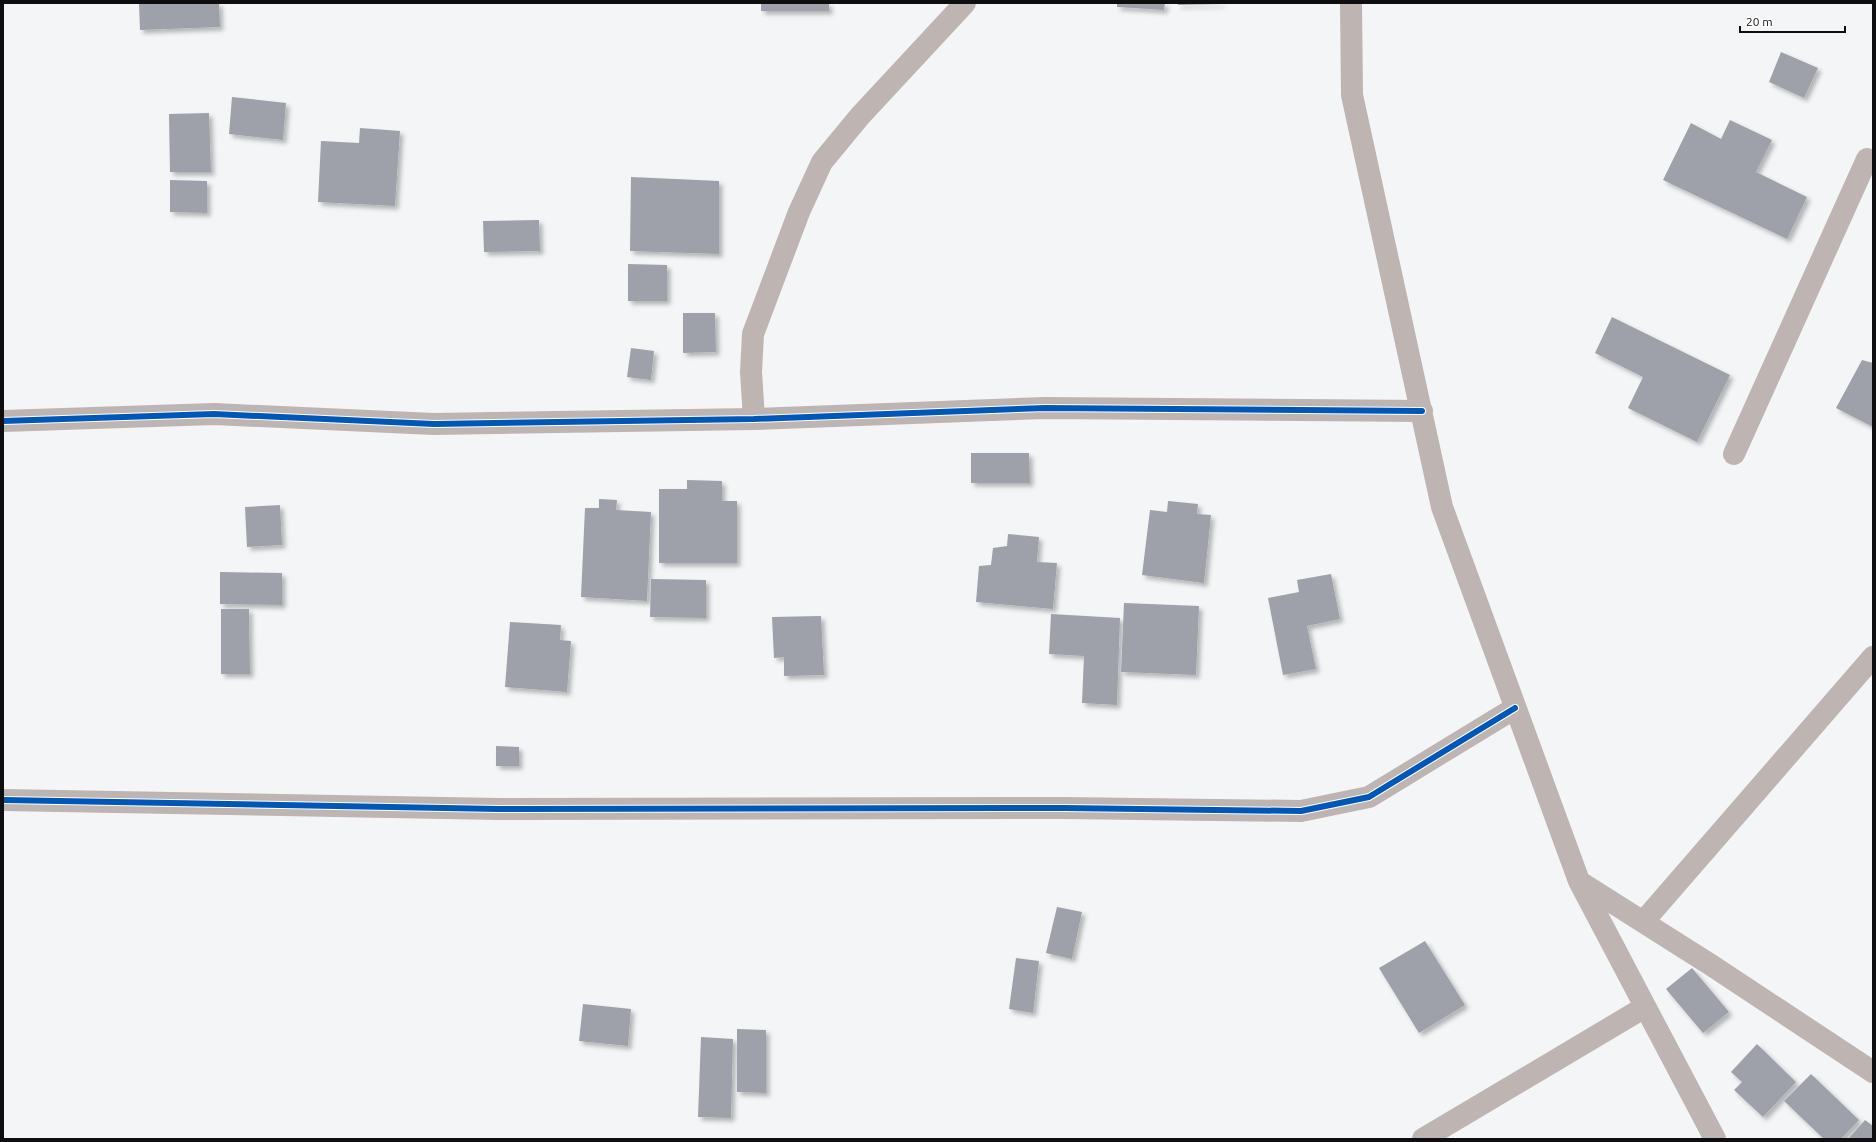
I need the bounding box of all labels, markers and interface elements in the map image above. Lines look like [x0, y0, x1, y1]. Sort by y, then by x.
scale bar [1740, 8, 1845, 34]
text: 20 m [1746, 15, 1773, 28]

